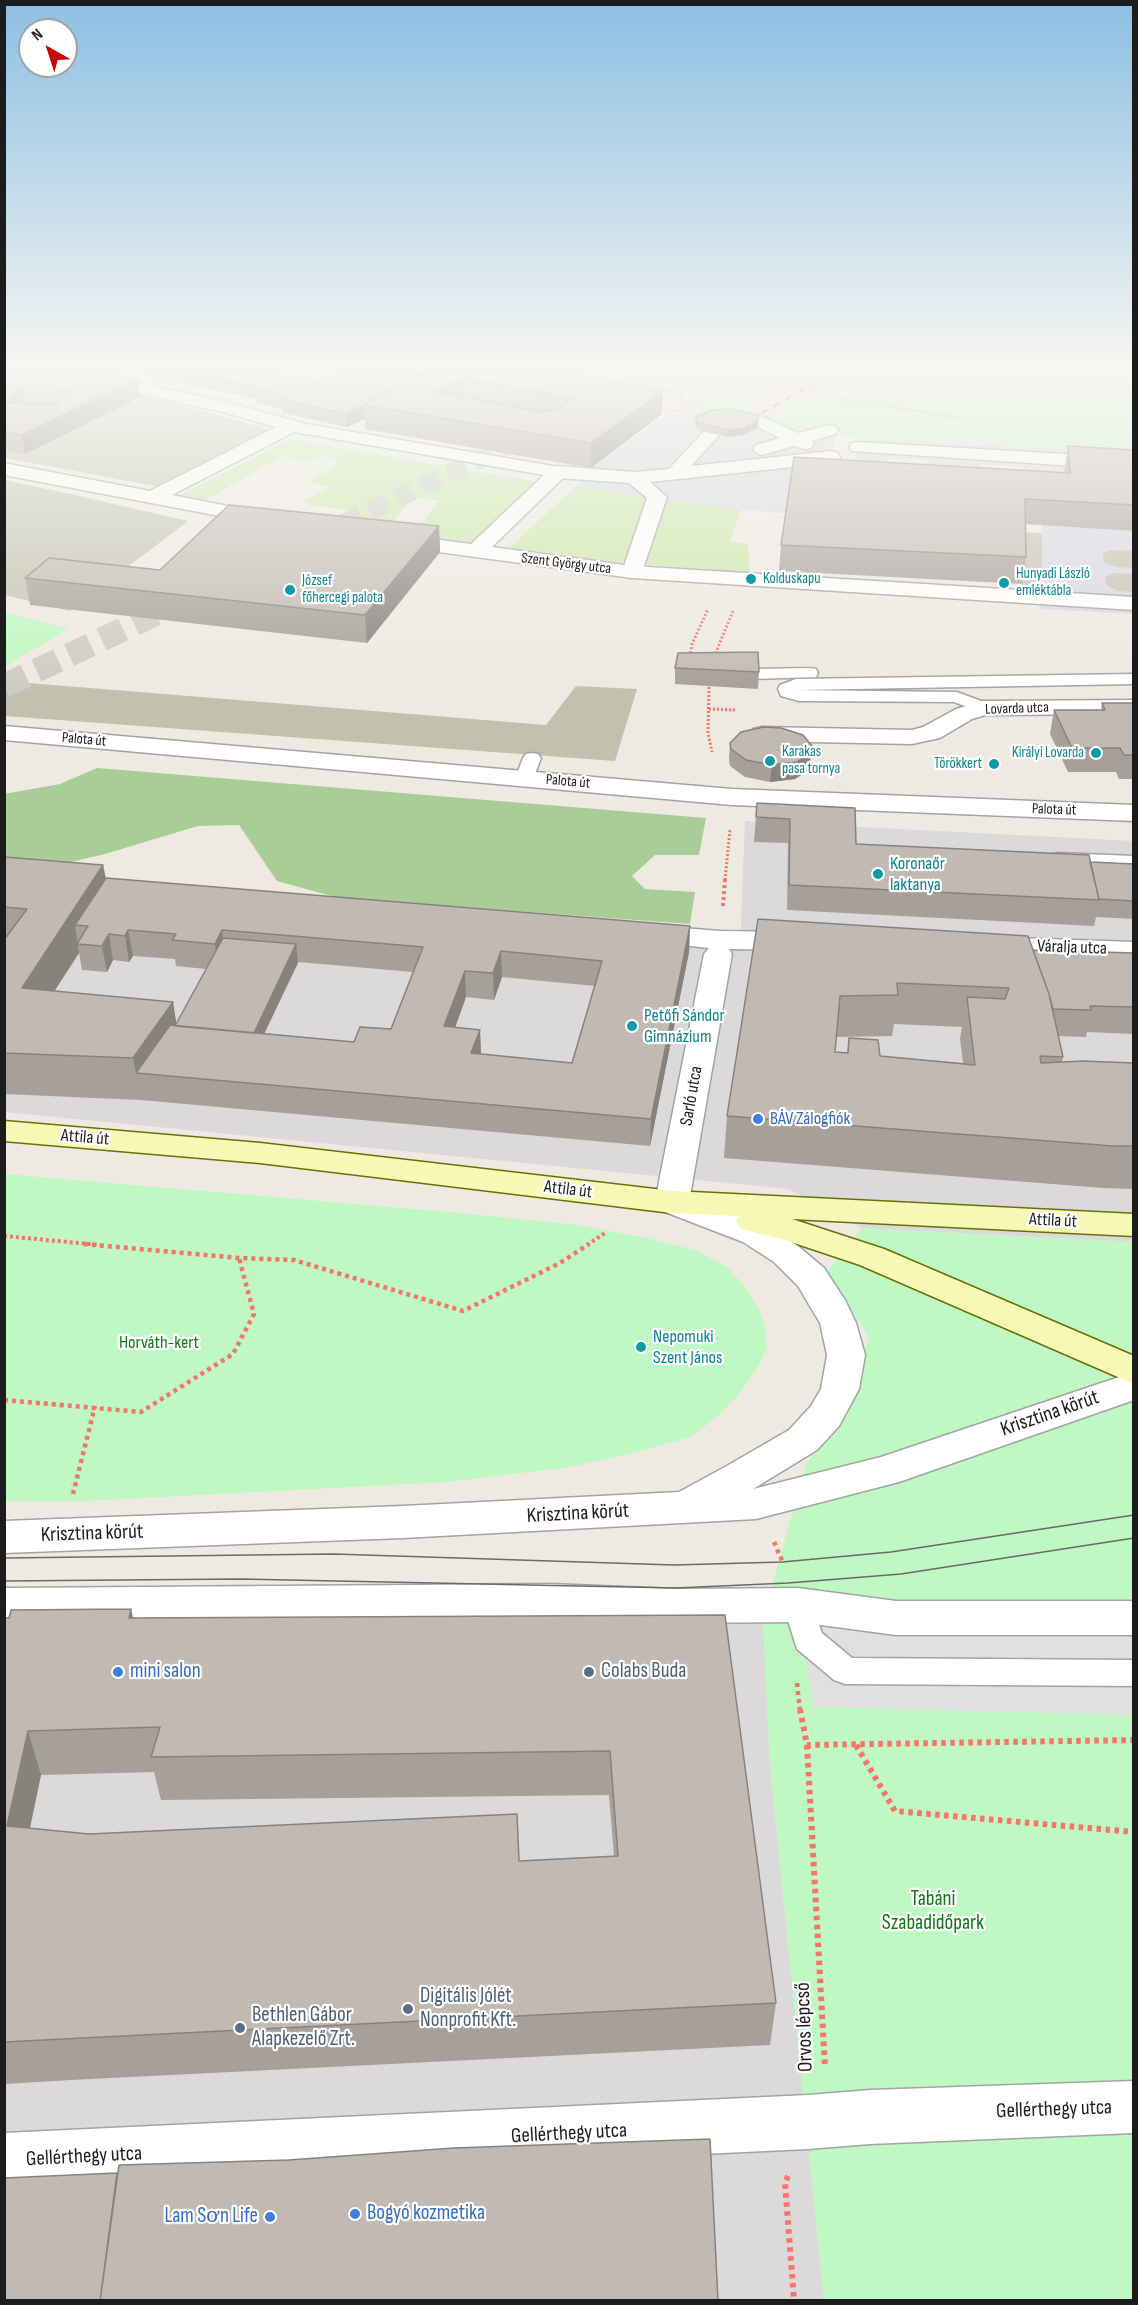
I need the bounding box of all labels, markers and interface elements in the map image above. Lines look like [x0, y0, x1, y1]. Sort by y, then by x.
north arrow [18, 18, 78, 78]
text: N [28, 25, 47, 45]
street label: Szent György utca [520, 550, 612, 578]
place label: Hunyadi László emléktábla [1016, 565, 1090, 600]
place label: Kolduskapu [763, 570, 820, 588]
place label: József főhercegi palota [302, 572, 383, 607]
marker: Kolduskapu [744, 572, 758, 586]
marker: Hunyadi László emléktábla [997, 576, 1011, 590]
marker: József főhercegi palota [283, 583, 297, 597]
street label: Lovarda utca [985, 699, 1049, 719]
street label: Palota út [61, 729, 107, 751]
place label: Karakas pasa tornya [782, 743, 840, 778]
place label: Királyi Lovarda [1012, 744, 1084, 762]
marker: Királyi Lovarda [1089, 746, 1103, 760]
marker: Karakas pasa tornya [763, 754, 777, 768]
place label: Törökkert [934, 755, 982, 773]
marker: Törökkert [987, 757, 1001, 771]
street label: Palota út [545, 771, 591, 793]
street label: Palota út [1031, 800, 1077, 820]
place label: Koronaőr laktanya [890, 853, 945, 896]
marker: Koronaőr laktanya [871, 867, 885, 881]
street label: Váralja utca [1037, 936, 1107, 960]
place label: Petőfi Sándor Gimnázium [644, 1005, 725, 1048]
marker: Petőfi Sándor Gimnázium [625, 1019, 639, 1033]
street label: Sarló utca [676, 1064, 708, 1128]
place label: BÁV Zálogfiók [770, 1108, 850, 1130]
marker: BÁV Zálogfiók [751, 1112, 765, 1126]
street label: Attila út [60, 1125, 110, 1151]
street label: Attila út [543, 1176, 593, 1204]
street label: Attila út [1028, 1209, 1078, 1233]
place label: Nepomuki Szent János [653, 1326, 723, 1368]
park label: Horváth-kert [119, 1332, 199, 1354]
marker: Nepomuki Szent János [634, 1340, 648, 1354]
street label: Krisztina körút [997, 1385, 1103, 1443]
street label: Krisztina körút [526, 1499, 630, 1529]
street label: Krisztina körút [40, 1520, 144, 1548]
place label: mini salon [130, 1659, 201, 1685]
place label: Colabs Buda [601, 1659, 686, 1685]
marker: mini salon [111, 1665, 125, 1679]
marker: Colabs Buda [582, 1665, 596, 1679]
park label: Tabáni Szabadidőpark [882, 1887, 984, 1937]
street label: Orvos lépcső [791, 1982, 819, 2072]
place label: Digitális Jólét Nonprofit Kft. [420, 1984, 516, 2034]
marker: Digitális Jólét Nonprofit Kft. [401, 2002, 415, 2016]
place label: Bethlen Gábor Alapkezelő Zrt. [252, 2003, 355, 2053]
marker: Bethlen Gábor Alapkezelő Zrt. [233, 2021, 247, 2035]
street label: Gellérthegy utca [996, 2095, 1112, 2125]
street label: Gellérthegy utca [510, 2118, 628, 2150]
street label: Gellérthegy utca [25, 2141, 143, 2173]
place label: Bogyó kozmetika [367, 2201, 485, 2227]
place label: Lam Sơn Life [165, 2204, 258, 2230]
marker: Bogyó kozmetika [348, 2207, 362, 2221]
marker: Lam Sơn Life [263, 2210, 277, 2224]

